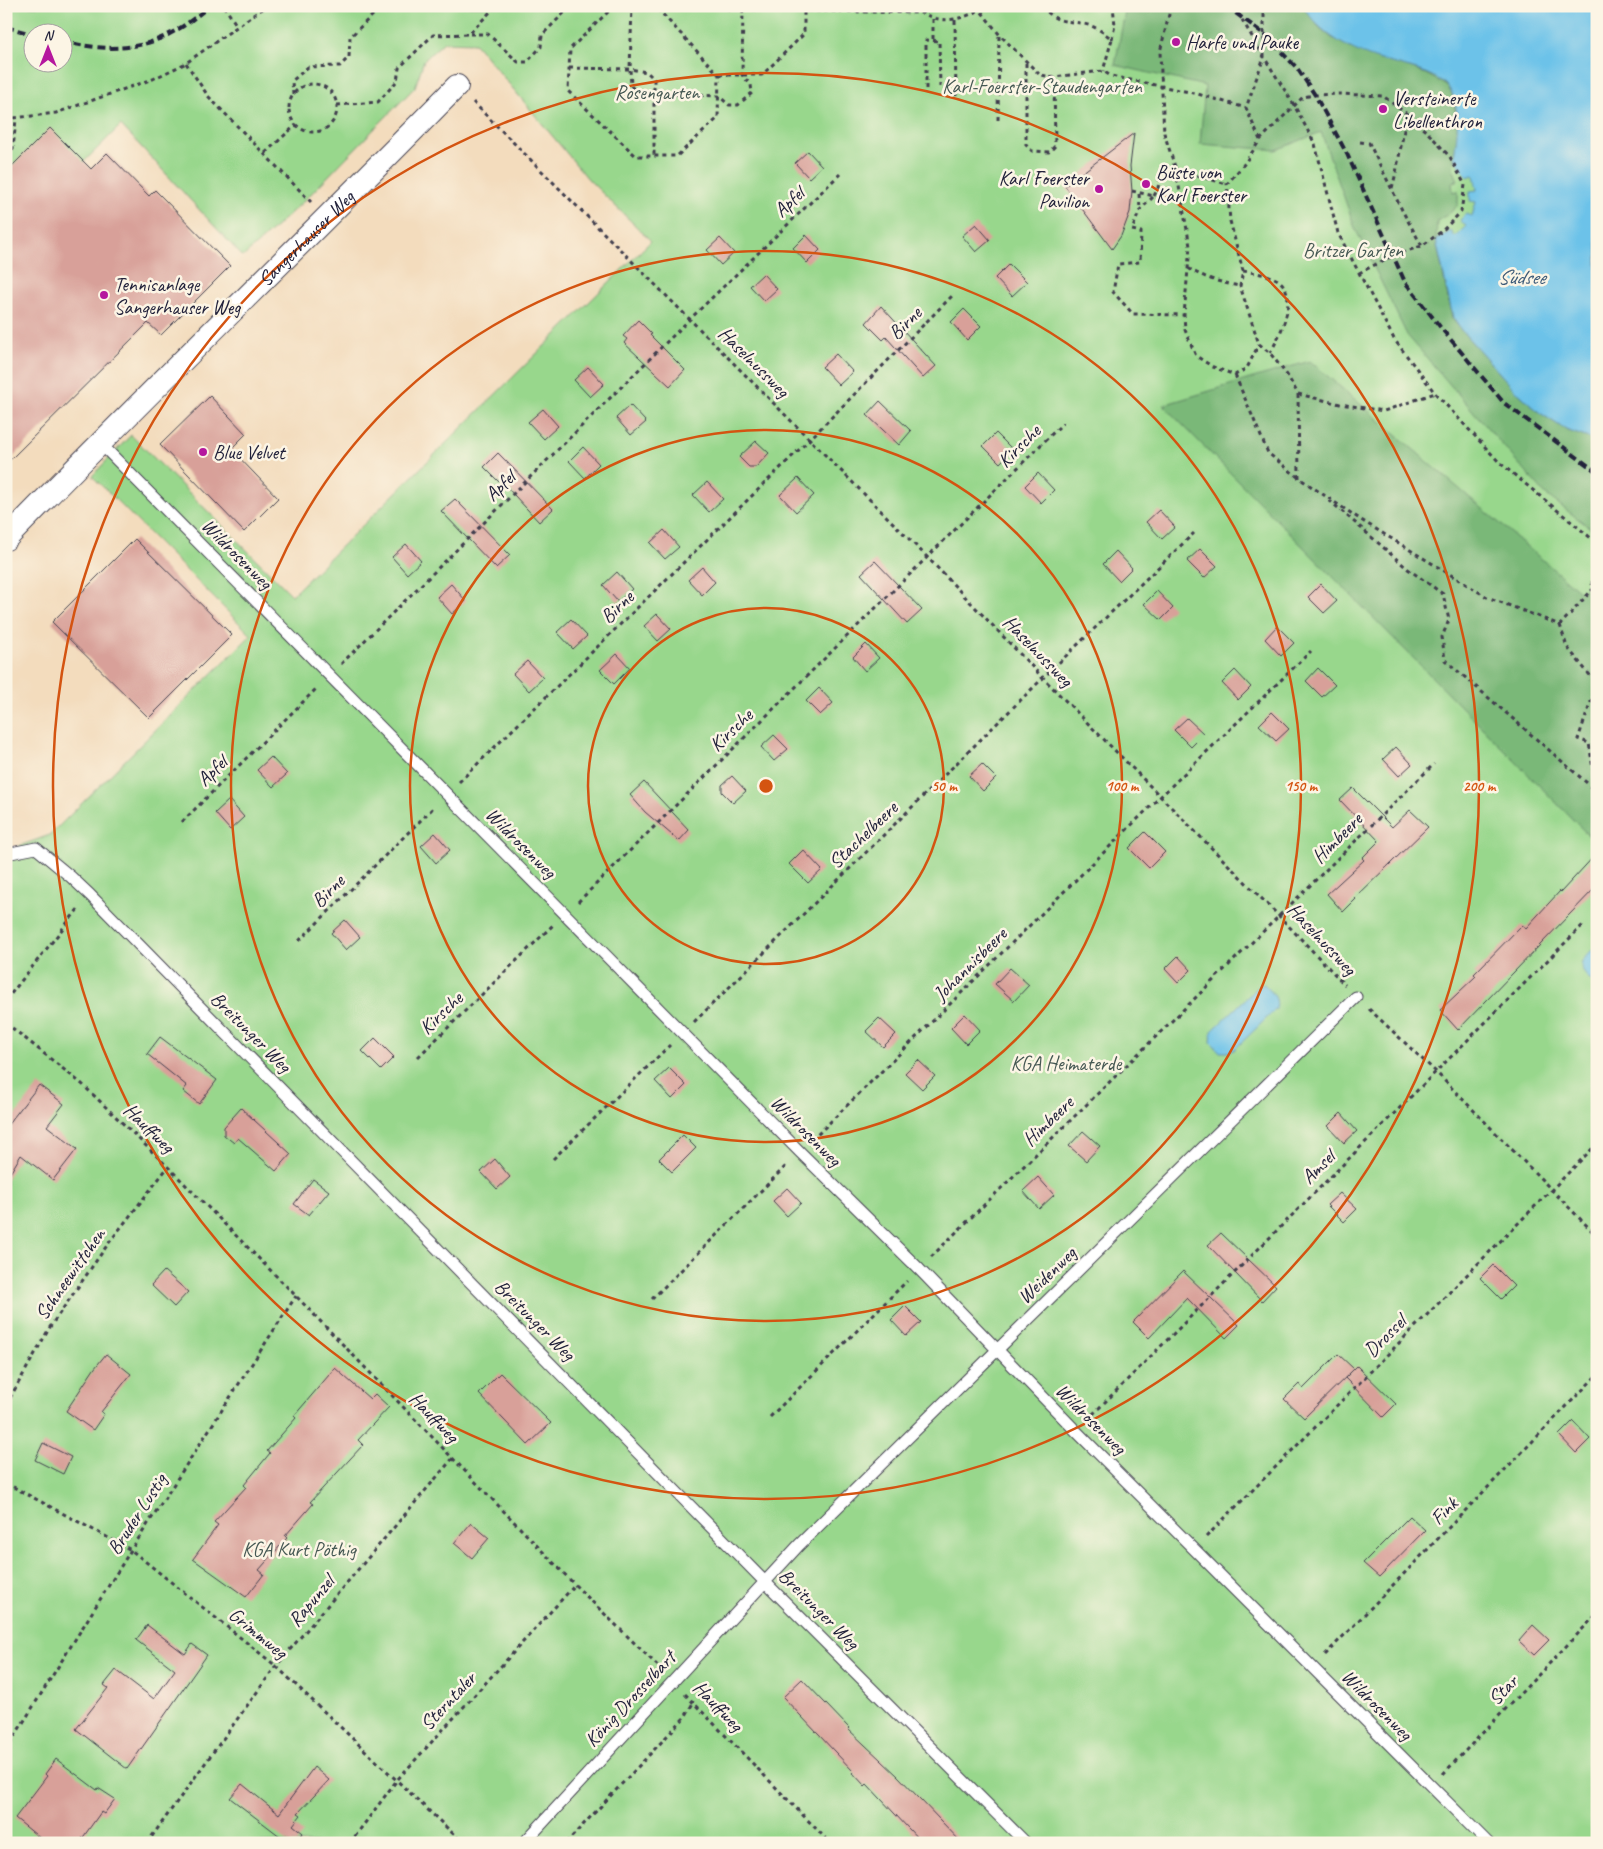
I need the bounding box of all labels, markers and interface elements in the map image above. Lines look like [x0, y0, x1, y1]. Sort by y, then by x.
north arrow [22, 22, 72, 72]
text: N [44, 27, 55, 44]
place label: Harfe und Pauke [1186, 30, 1299, 55]
marker: Harfe und Pauke [1170, 36, 1182, 48]
park label: Karl-Foerster-Staudengarten [942, 74, 1143, 99]
park label: Rosengarten [615, 80, 700, 105]
place label: Versteinerte Libellenthron [1393, 86, 1483, 134]
marker: Versteinerte Libellenthron [1377, 103, 1389, 115]
place label: Büste von Karl Foerster [1156, 160, 1248, 208]
place label: Karl Foerster Pavilion [999, 166, 1091, 214]
marker: Büste von Karl Foerster [1140, 178, 1152, 190]
street label: Apfel [768, 179, 812, 223]
marker: Karl Foerster Pavilion [1093, 183, 1105, 195]
street label: Sangerhauser Weg [252, 184, 360, 291]
park label: Britzer Garten [1303, 238, 1404, 263]
water label: Südsee [1497, 264, 1548, 290]
place label: Tennisanlage Sangerhauser Weg [114, 272, 241, 320]
marker: Tennisanlage Sangerhauser Weg [98, 289, 110, 301]
street label: Birne [883, 300, 928, 345]
street label: Haselnussweg [713, 321, 796, 404]
street label: Kirsche [992, 418, 1047, 473]
place label: Blue Velvet [213, 440, 287, 465]
marker: Blue Velvet [197, 446, 209, 458]
street label: Apfel [479, 463, 523, 507]
street label: Wildrosenweg [196, 513, 278, 595]
street label: Birne [595, 584, 640, 629]
street label: Haselnussweg [998, 610, 1079, 693]
street label: Kirsche [704, 702, 759, 757]
street label: Apfel [191, 748, 235, 792]
centre of rings [757, 777, 775, 795]
text: 50 m [931, 777, 958, 796]
text: 100 m [1106, 777, 1140, 796]
text: 150 m [1285, 777, 1319, 796]
text: 200 m [1463, 777, 1497, 796]
street label: Stachelbeere [823, 795, 904, 874]
street label: Wildrosenweg [480, 802, 562, 884]
street label: Himbeere [1306, 806, 1369, 869]
street label: Birne [306, 868, 351, 913]
street label: Haselnussweg [1282, 897, 1363, 981]
street label: Johannisbeere [927, 921, 1013, 1007]
street label: Kirsche [414, 985, 469, 1040]
street label: Breitunger Weg [205, 986, 298, 1079]
park label: KGA Heimaterde [1011, 1051, 1123, 1076]
street label: Wildrosenweg [765, 1090, 847, 1172]
street label: Himbeere [1017, 1090, 1080, 1151]
street label: Hauffweg [118, 1098, 181, 1160]
street label: Amsel [1296, 1142, 1343, 1189]
street label: Schneewittchen [29, 1222, 111, 1325]
street label: Weidenweg [1012, 1240, 1082, 1309]
street label: Breitunger Weg [489, 1274, 582, 1367]
street label: Drossel [1359, 1307, 1414, 1362]
street label: Wildrosenweg [1050, 1378, 1132, 1460]
street label: Hauffweg [404, 1386, 466, 1449]
street label: Bruder Lustig [102, 1467, 173, 1559]
street label: Fink [1425, 1491, 1464, 1530]
park label: KGA Kurt Pöthig [242, 1537, 358, 1562]
street label: Breitunger Weg [773, 1563, 866, 1656]
street label: Rapunzel [282, 1567, 342, 1632]
street label: Grimmweg [224, 1602, 294, 1665]
street label: König Drosselbart [579, 1643, 683, 1752]
street label: Wildrosenweg [1336, 1664, 1418, 1746]
street label: Sterntaler [415, 1665, 483, 1736]
street label: Star [1483, 1668, 1525, 1710]
street label: Hauffweg [688, 1675, 750, 1738]

